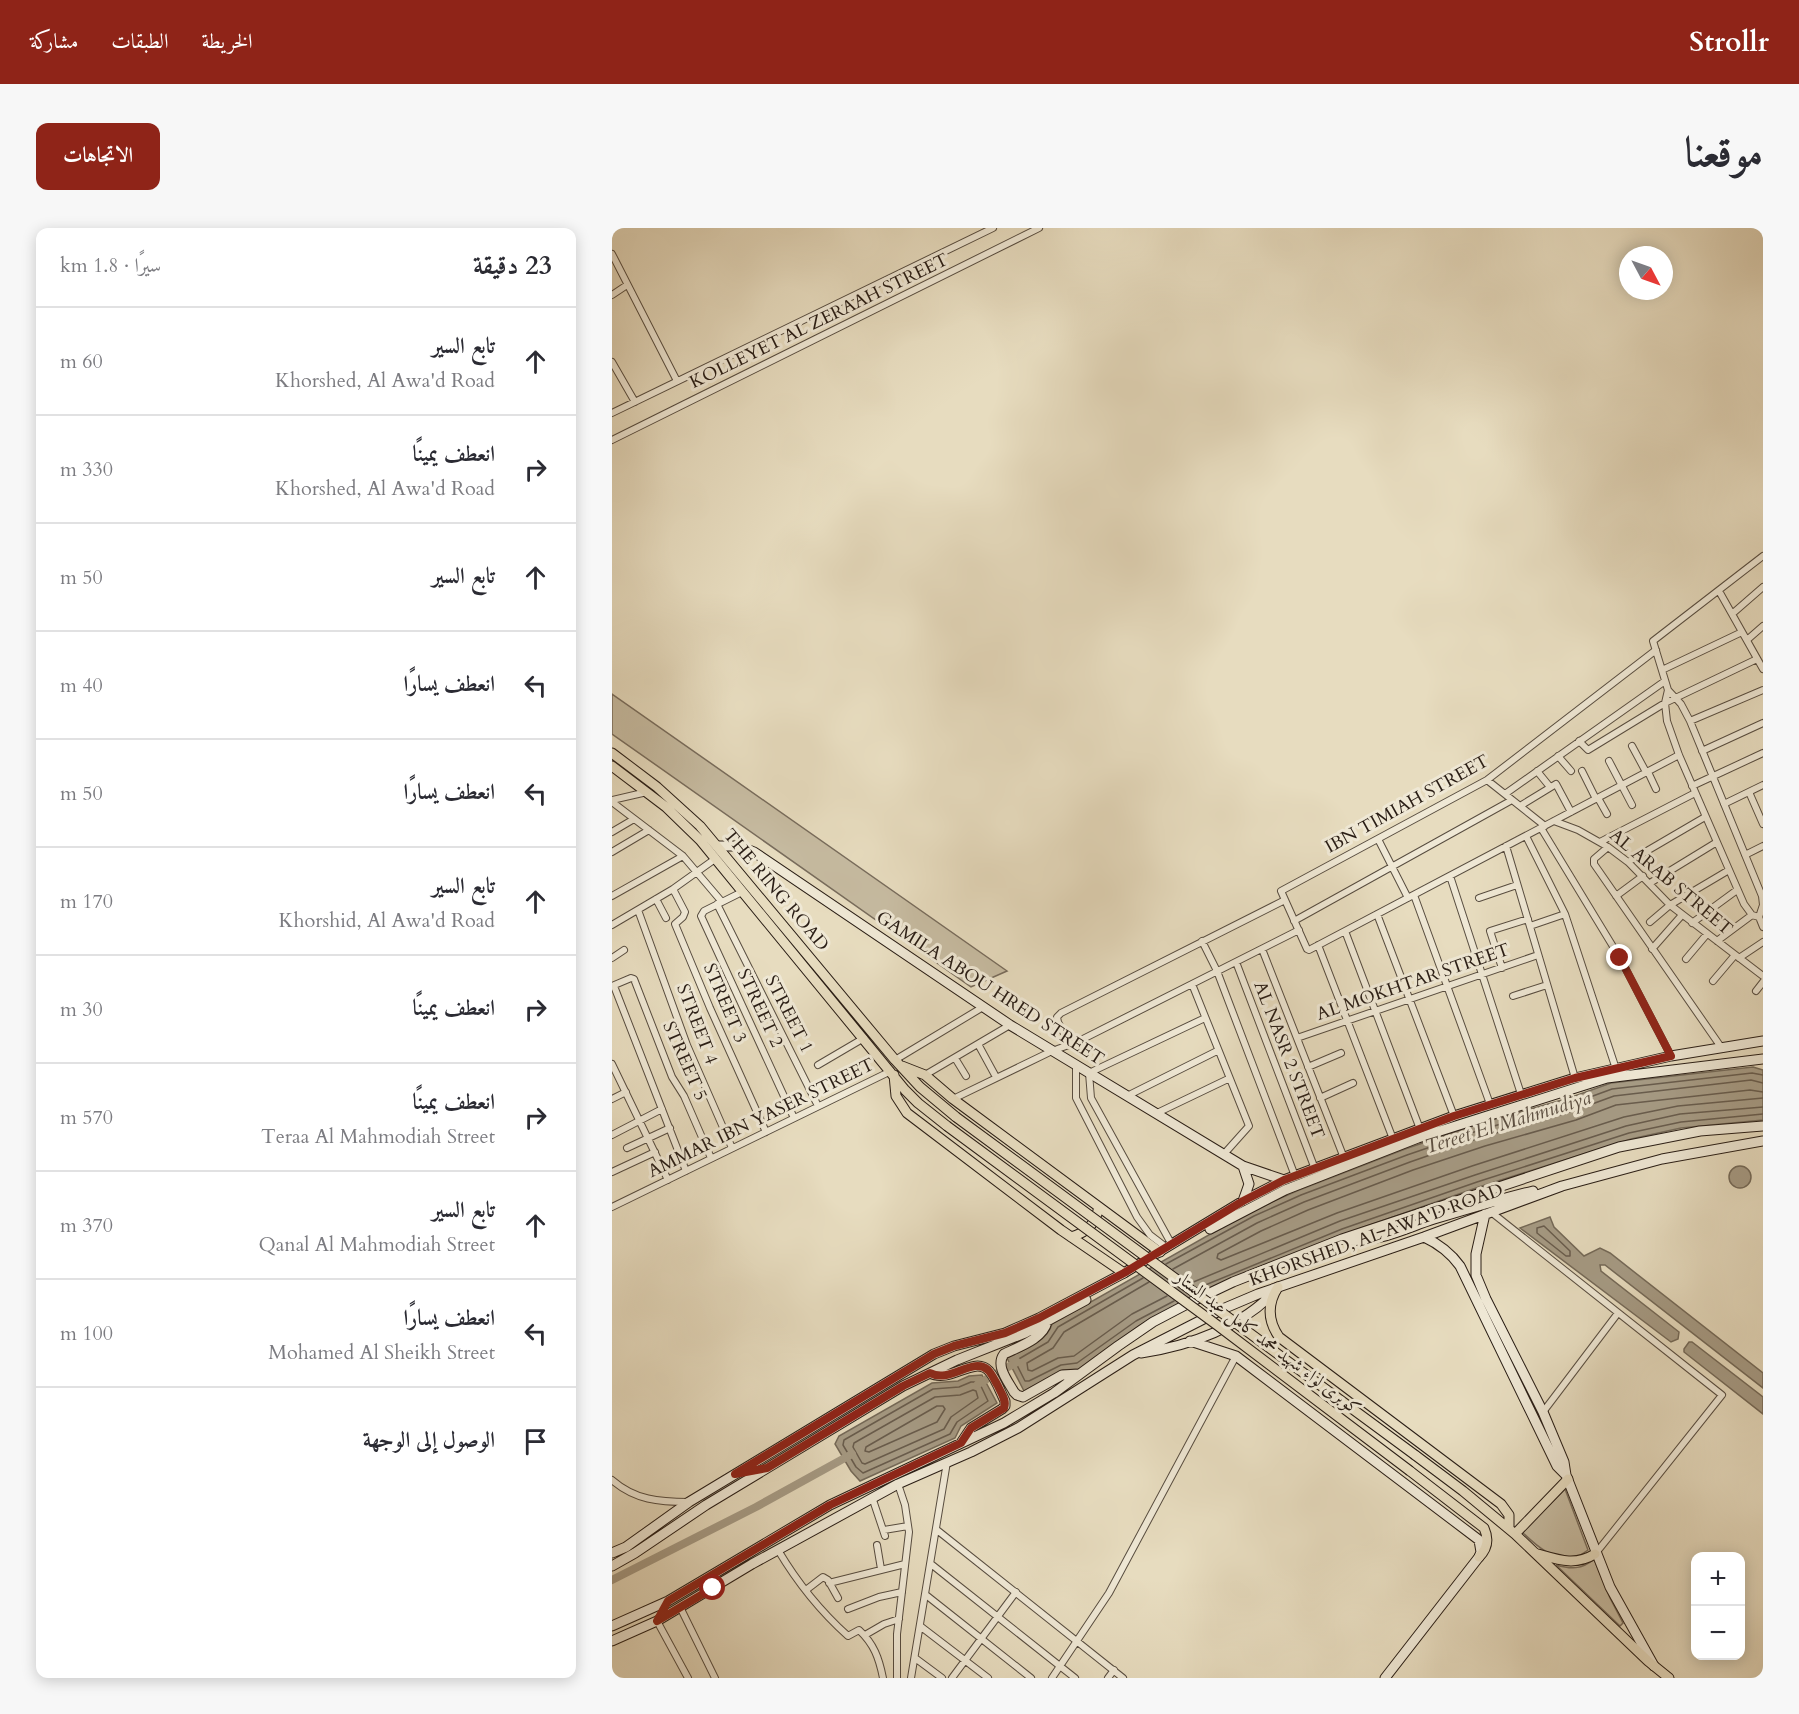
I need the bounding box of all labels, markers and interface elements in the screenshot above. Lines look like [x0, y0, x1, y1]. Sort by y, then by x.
text: Strollr [1689, 23, 1769, 61]
text: مشاركة [30, 27, 78, 56]
text: الطبقات [111, 27, 168, 56]
text: الخريطة [201, 27, 253, 56]
button: الاتجاهات [36, 123, 160, 190]
text: موقعنا [1685, 124, 1763, 181]
north arrow [1619, 246, 1673, 300]
street label: KOLLEYET AL ZERAAH STREET [685, 247, 953, 395]
text: 23 دقيقة [473, 248, 552, 283]
text: سيرًا · 1.8 km [60, 252, 161, 279]
text: تابع السير [432, 331, 495, 361]
icon: ahead [519, 345, 552, 378]
text: 60 m [60, 348, 103, 375]
text: Khorshed, Al Awa'd Road [275, 367, 495, 394]
text: انعطف يمينًا [412, 439, 495, 469]
icon: right [519, 453, 552, 486]
text: 330 m [60, 456, 113, 483]
text: Khorshed, Al Awa'd Road [275, 475, 495, 502]
text: تابع السير [432, 561, 495, 591]
icon: ahead [519, 561, 552, 594]
text: 50 m [60, 564, 103, 591]
text: انعطف يسارًا [404, 669, 495, 699]
icon: left [519, 669, 552, 702]
text: 40 m [60, 672, 103, 699]
street label: IBN TIMIAH STREET [1321, 749, 1493, 859]
text: انعطف يسارًا [404, 777, 495, 807]
icon: left [519, 777, 552, 810]
text: 50 m [60, 780, 103, 807]
street label: THE RING ROAD [717, 823, 835, 957]
street label: AL ARAB STREET [1604, 823, 1738, 941]
text: تابع السير [432, 871, 495, 901]
icon: ahead [519, 885, 552, 918]
text: 170 m [60, 888, 113, 915]
street label: GAMILA ABOU HRED STREET [871, 905, 1109, 1071]
text: Khorshid, Al Awa'd Road [279, 907, 495, 934]
street label: AL MOKHTAR STREET [1313, 937, 1513, 1027]
route end [1606, 944, 1632, 970]
street label: STREET 3 [697, 959, 753, 1047]
street label: STREET 2 [731, 965, 789, 1051]
street label: STREET 1 [759, 971, 819, 1057]
street label: AL NASR 2 STREET [1247, 977, 1331, 1143]
street label: STREET 4 [670, 980, 724, 1068]
text: انعطف يمينًا [412, 993, 495, 1023]
icon: right [519, 993, 552, 1026]
text: 30 m [60, 996, 103, 1023]
street label: STREET 5 [656, 1017, 714, 1105]
street label: AMMAR IBN YASER STREET [644, 1052, 878, 1184]
water label: Tereet El Mahmudiya [1422, 1084, 1595, 1160]
text: انعطف يمينًا [412, 1087, 495, 1117]
icon: right [519, 1101, 552, 1134]
text: 570 m [60, 1104, 113, 1131]
text: Teraa Al Mahmodiah Street [261, 1123, 495, 1150]
street label: KHORSHED, AL AWA'D ROAD [1245, 1177, 1507, 1293]
text: تابع السير [432, 1195, 495, 1225]
icon: ahead [519, 1209, 552, 1242]
text: 370 m [60, 1212, 113, 1239]
text: Qanal Al Mahmodiah Street [258, 1231, 495, 1258]
street label: كوبرى لواء شهيد محمد كامل عبد الستار [1168, 1264, 1366, 1421]
text: انعطف يسارًا [404, 1303, 495, 1333]
icon: left [519, 1317, 552, 1350]
text: 100 m [60, 1320, 113, 1347]
text: Mohamed Al Sheikh Street [268, 1339, 495, 1366]
text: الوصول إلى الوجهة [363, 1425, 495, 1455]
icon: arrive [519, 1425, 552, 1458]
map controls [1691, 1552, 1745, 1660]
button: + [1691, 1552, 1745, 1606]
route start [699, 1574, 725, 1600]
button: − [1691, 1606, 1745, 1660]

